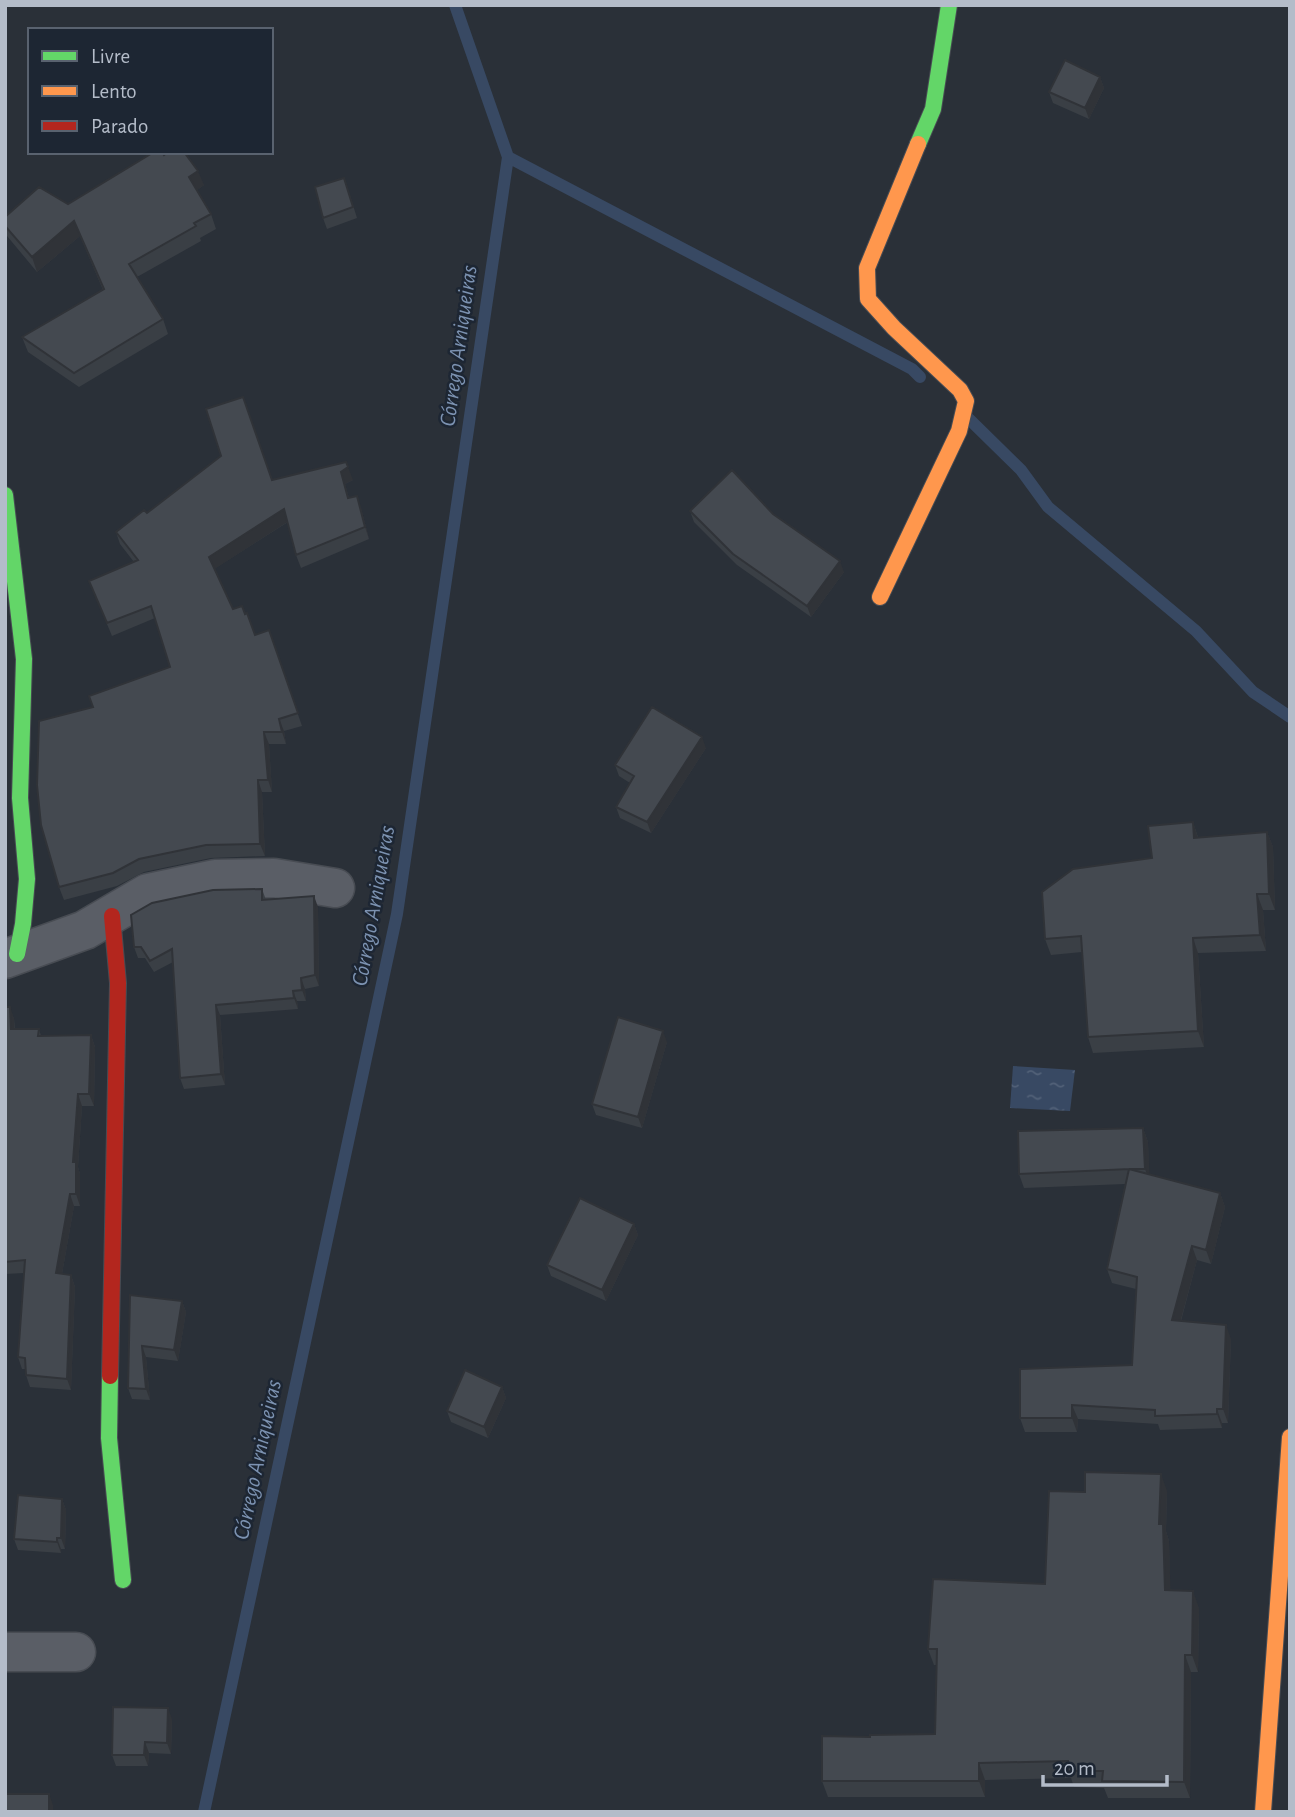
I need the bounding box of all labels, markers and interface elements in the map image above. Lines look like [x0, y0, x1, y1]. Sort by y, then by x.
legend [28, 28, 273, 154]
text: Livre [91, 46, 130, 67]
text: Lento [91, 81, 137, 102]
text: Parado [91, 116, 148, 137]
water label: Córrego Arniqueiras [436, 264, 482, 428]
water label: Córrego Arniqueiras [349, 824, 399, 988]
water label: Córrego Arniqueiras [230, 1378, 286, 1542]
scale bar [1043, 1744, 1167, 1788]
text: 20 m [1054, 1758, 1095, 1779]

